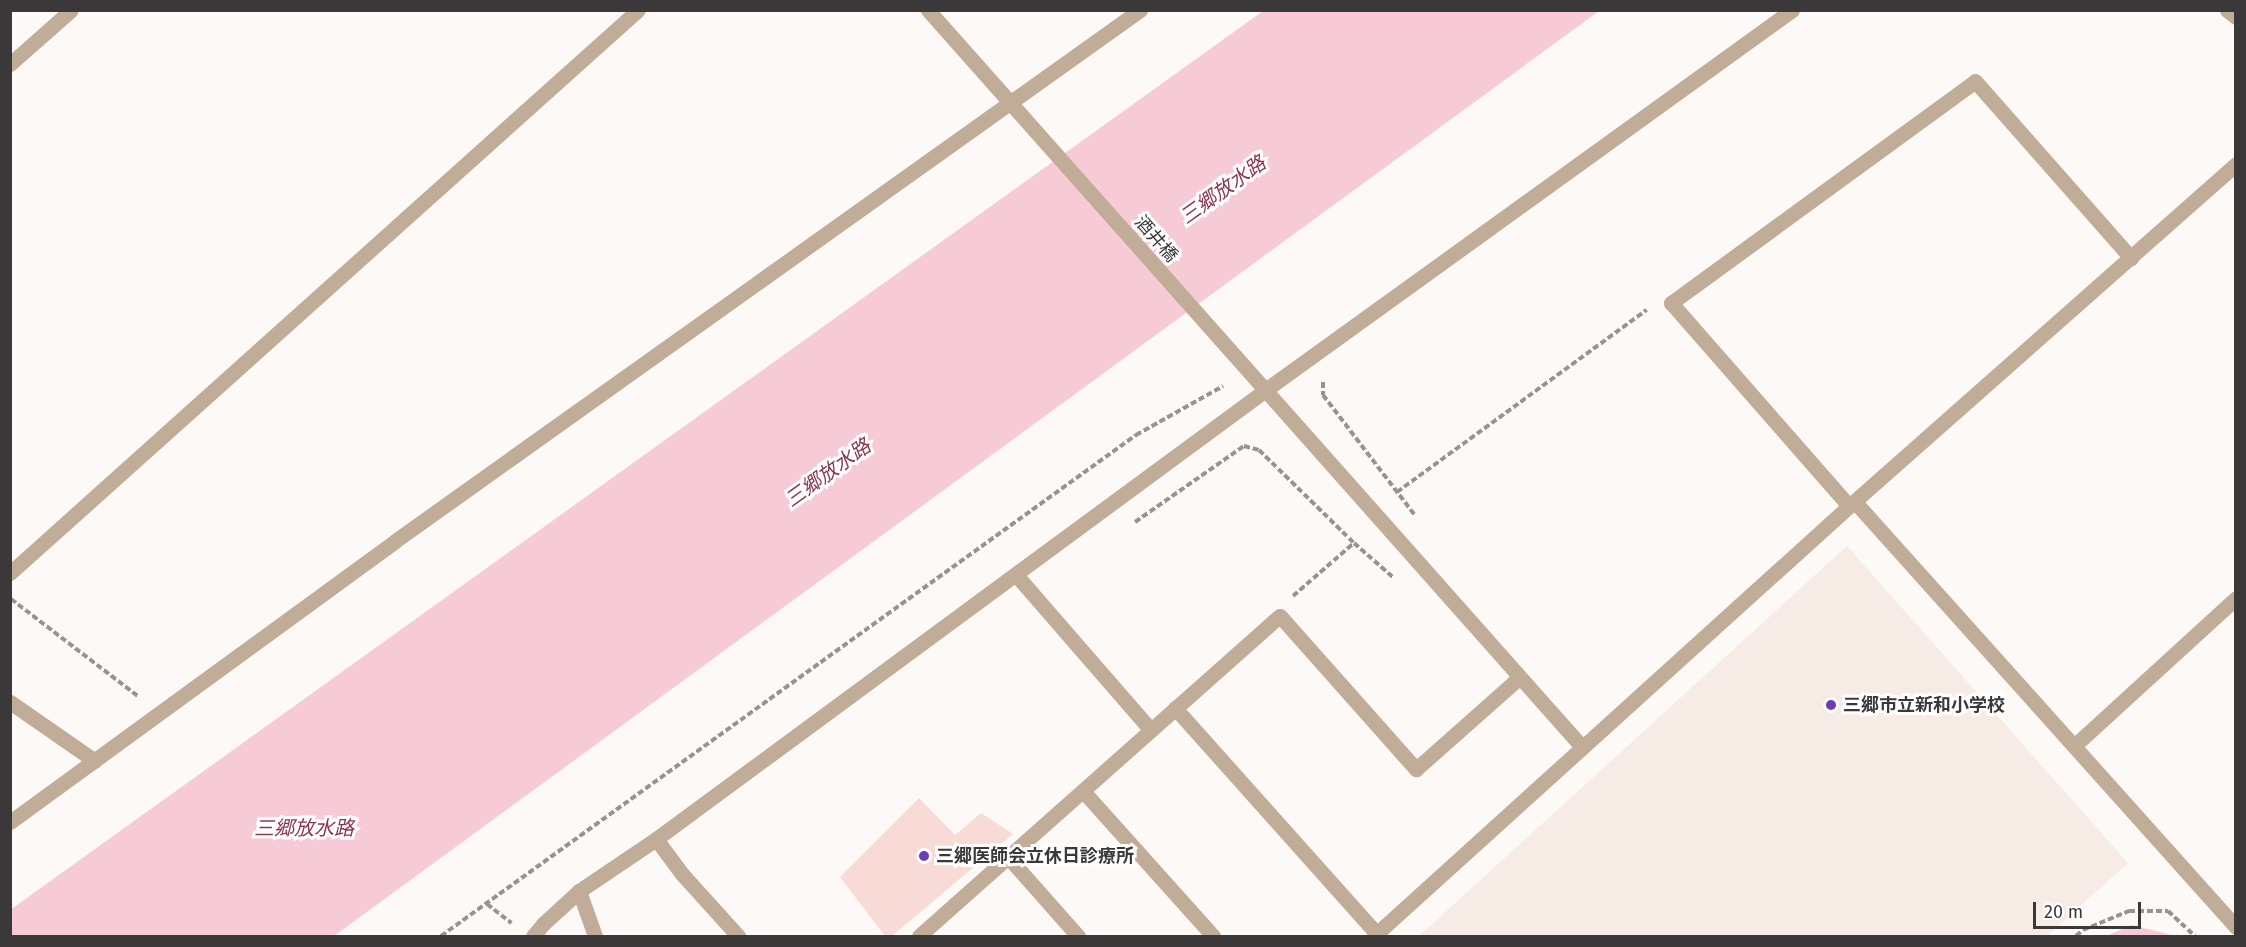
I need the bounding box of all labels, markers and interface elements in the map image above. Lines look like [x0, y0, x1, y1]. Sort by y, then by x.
water label: 三郷放水路 [1175, 151, 1271, 229]
street label: 酒井橋 [1130, 212, 1182, 266]
water label: 三郷放水路 [780, 434, 876, 512]
place label: 三郷市立新和小学校 [1843, 694, 2005, 716]
marker: 三郷市立新和小学校 [1824, 698, 1838, 712]
water label: 三郷放水路 [254, 816, 354, 840]
place label: 三郷医師会立休日診療所 [936, 845, 1134, 867]
marker: 三郷医師会立休日診療所 [917, 849, 931, 863]
scale bar [2036, 890, 2144, 928]
text: 20 m [2044, 901, 2083, 923]

